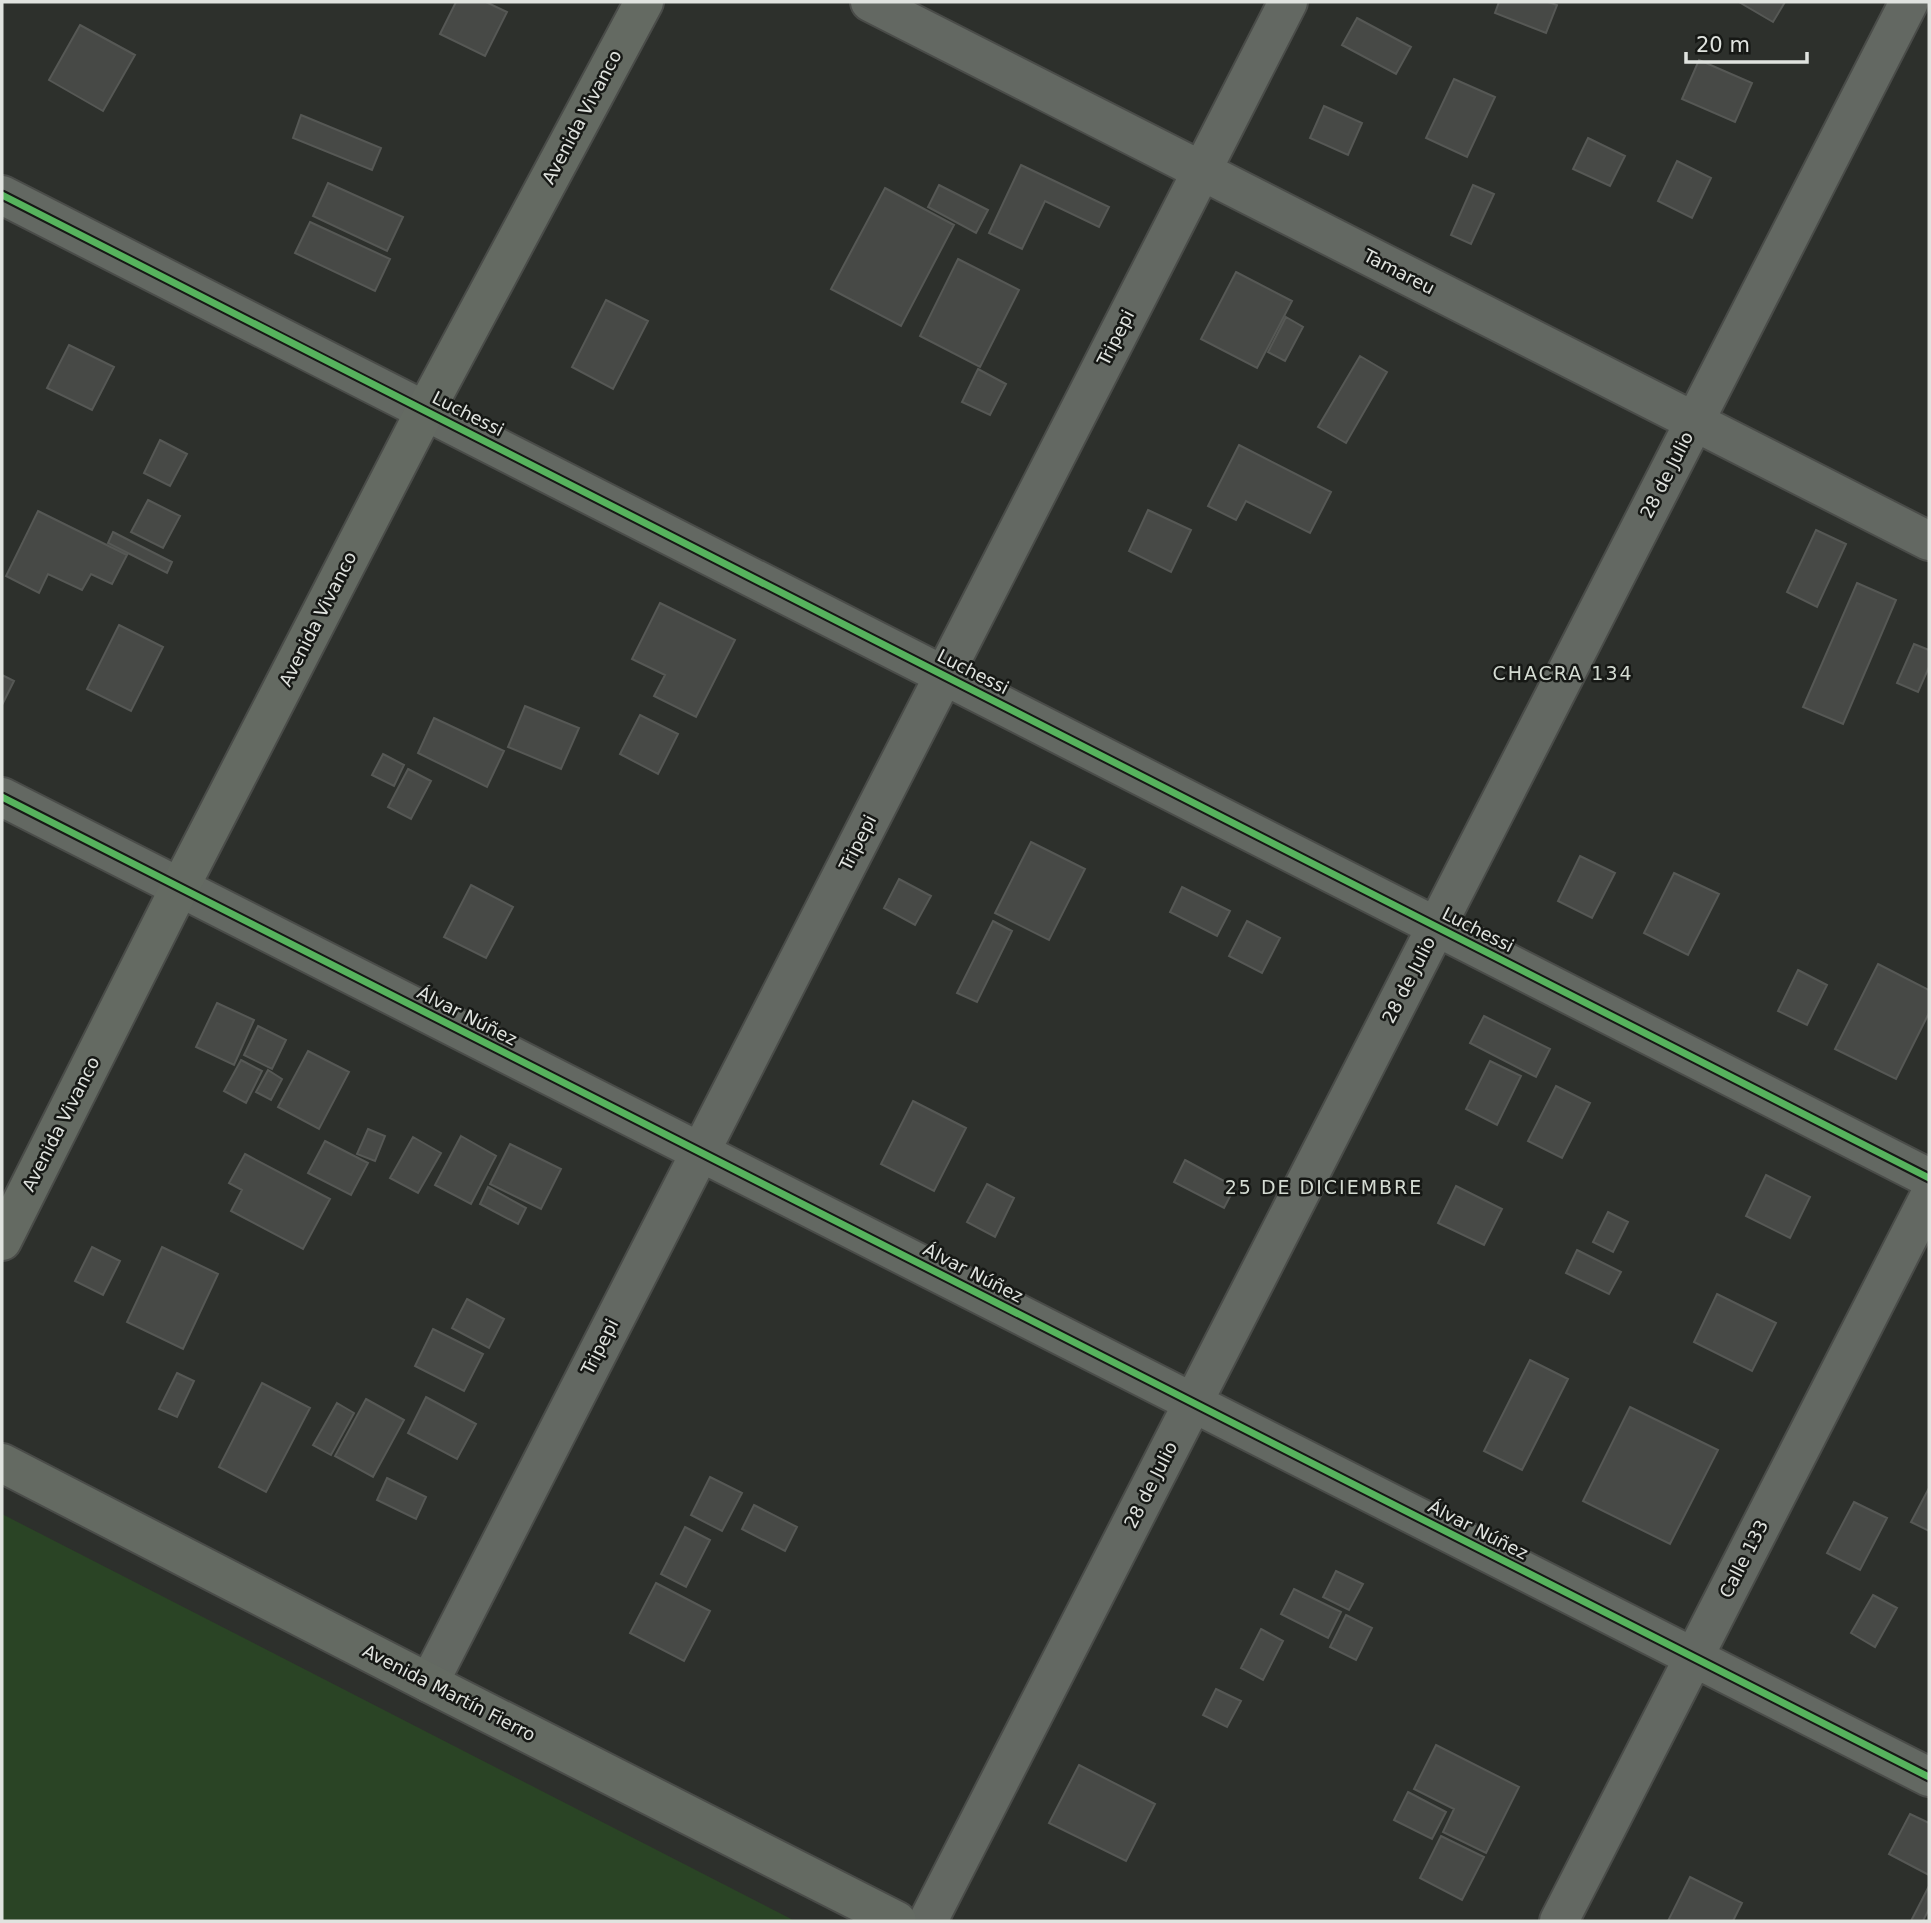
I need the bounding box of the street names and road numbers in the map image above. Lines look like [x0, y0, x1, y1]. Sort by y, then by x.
street label: Avenida Vivanco [537, 46, 626, 187]
street label: Tamareu [1359, 244, 1438, 298]
street label: Tripepi [1092, 306, 1138, 370]
street label: Luchessi [429, 387, 507, 440]
street label: 28 de Julio [1636, 428, 1697, 522]
street label: Avenida Vivanco [274, 548, 361, 690]
street label: Luchessi [934, 645, 1012, 698]
street label: Tripepi [834, 811, 880, 875]
street label: Luchessi [1439, 903, 1517, 956]
street label: 28 de Julio [1378, 933, 1439, 1027]
street label: Álvar Núñez [414, 981, 521, 1050]
street label: Avenida Vivanco [17, 1053, 104, 1195]
street label: Álvar Núñez [920, 1238, 1027, 1307]
street label: Tripepi [576, 1315, 622, 1379]
street label: 28 de Julio [1120, 1438, 1181, 1532]
street label: Álvar Núñez [1425, 1495, 1532, 1564]
street label: Calle 133 [1715, 1516, 1772, 1601]
street label: Avenida Martín Fierro [359, 1640, 539, 1745]

